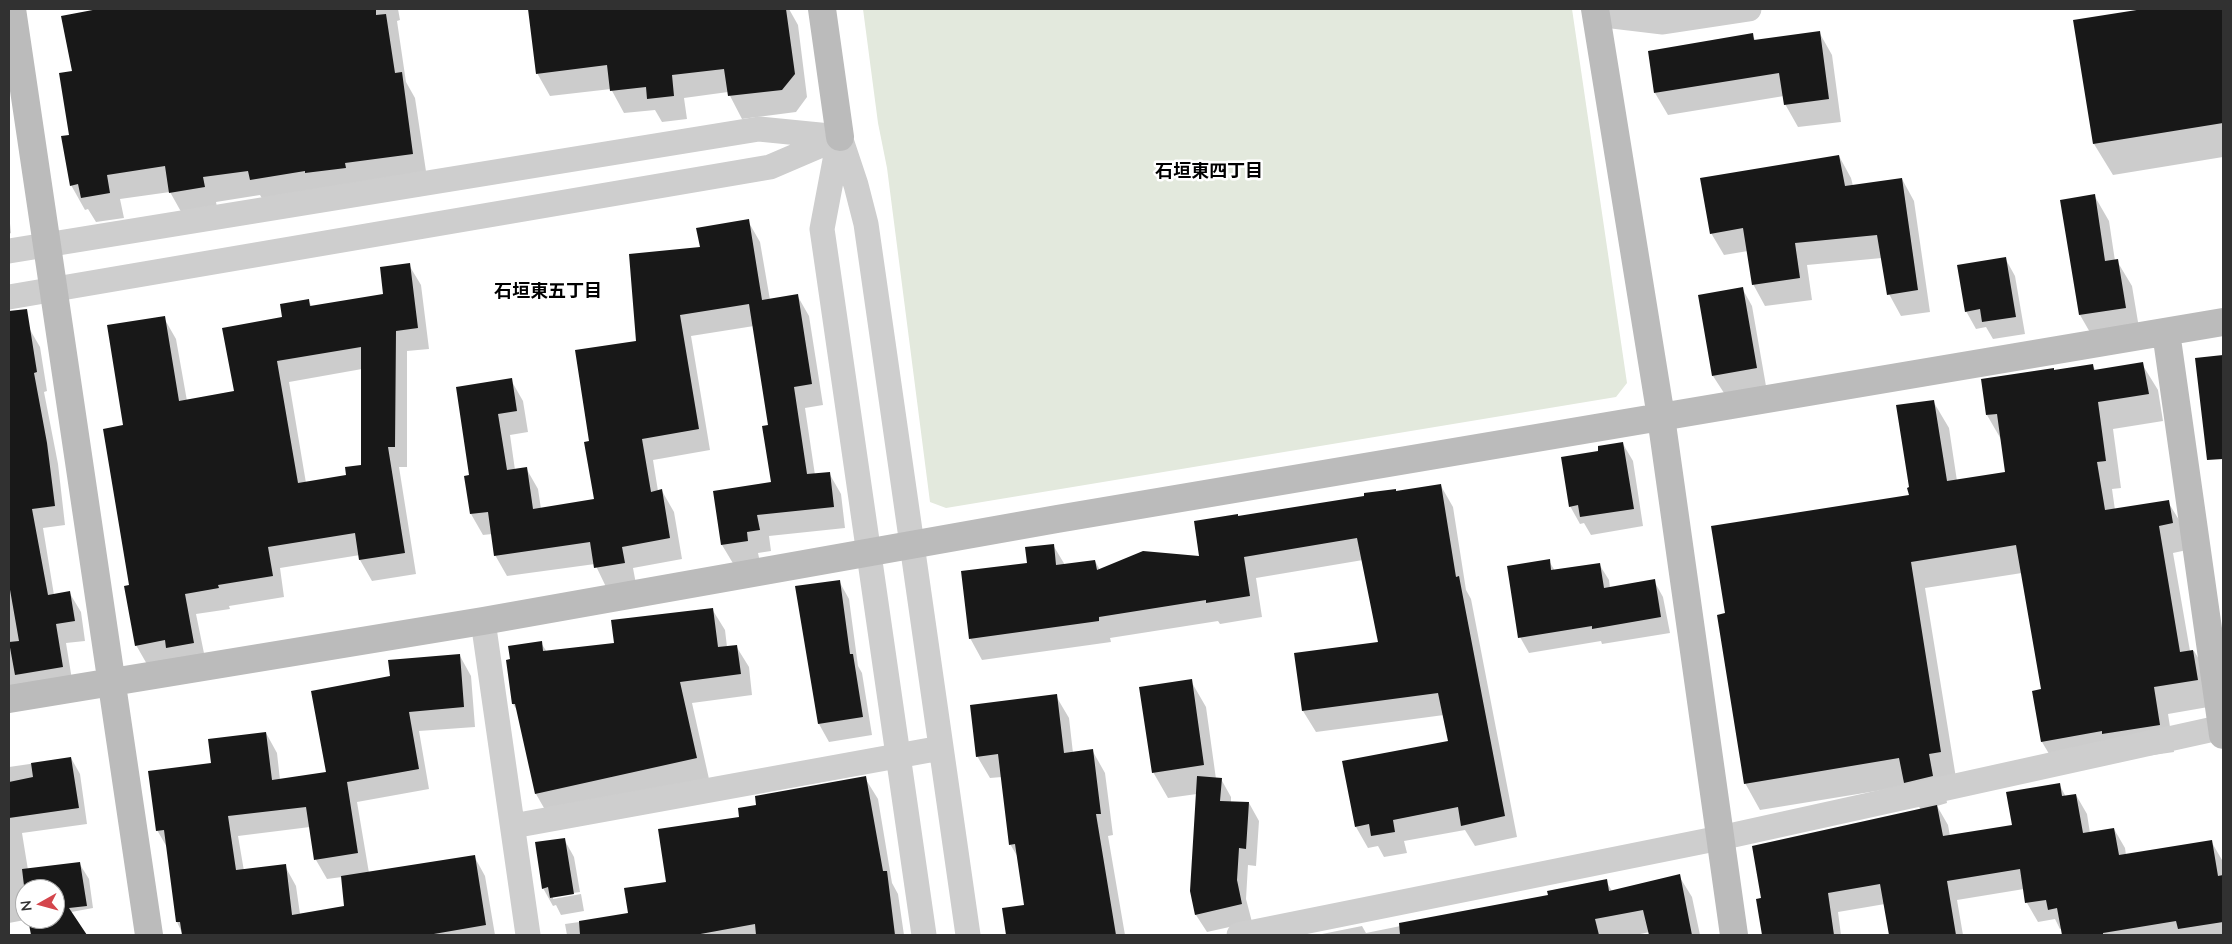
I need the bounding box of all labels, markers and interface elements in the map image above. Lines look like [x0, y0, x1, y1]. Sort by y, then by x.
district label: 石垣東四丁目 [1155, 160, 1263, 182]
district label: 石垣東五丁目 [494, 280, 602, 302]
north arrow [15, 879, 65, 929]
text: N [17, 899, 35, 912]

